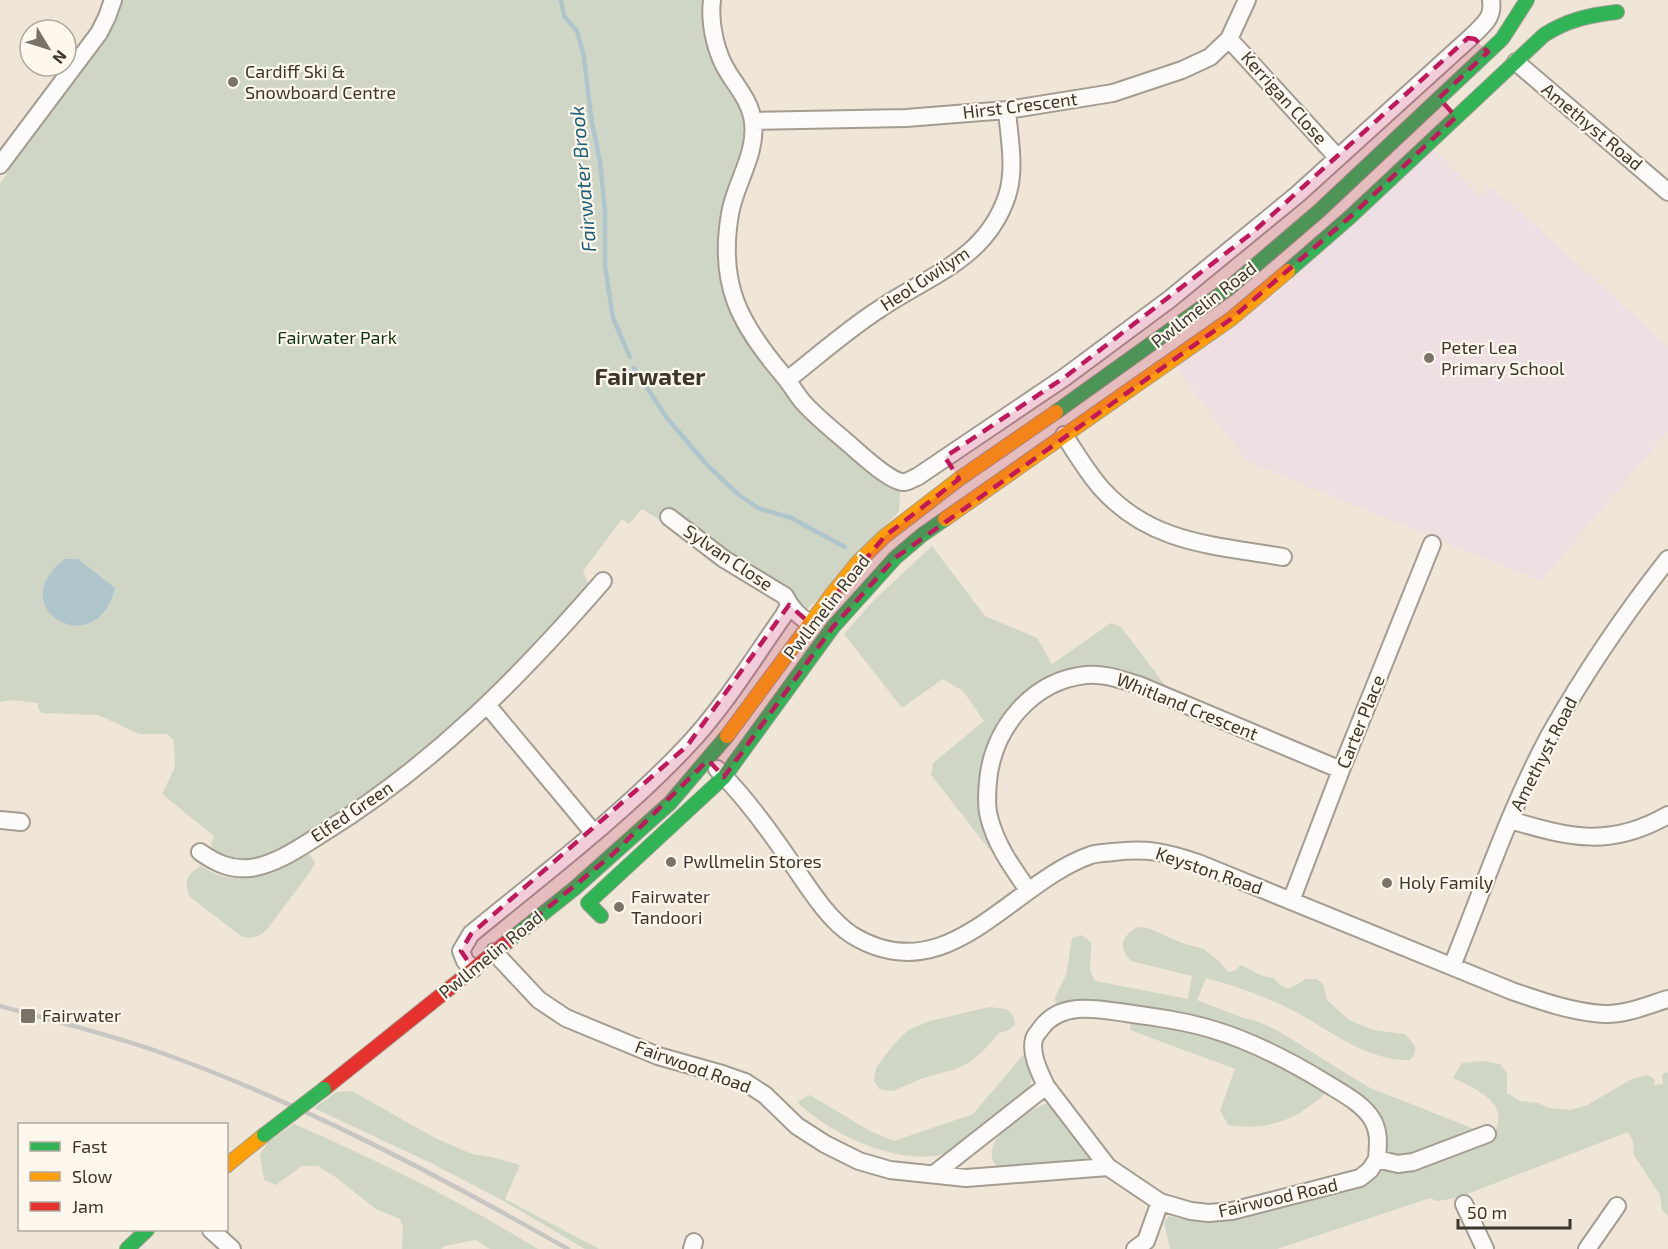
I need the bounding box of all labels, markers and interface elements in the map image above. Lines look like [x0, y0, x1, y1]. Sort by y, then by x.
north arrow [18, 18, 78, 78]
street label: Kerrigan Close [1237, 46, 1332, 149]
text: N [49, 47, 71, 68]
place label: Cardiff Ski & Snowboard Centre [245, 60, 396, 103]
marker: Cardiff Ski & Snowboard Centre [226, 75, 240, 89]
street label: Amethyst Road [1538, 78, 1648, 175]
street label: Hirst Crescent [961, 87, 1079, 123]
water label: Fairwater Brook [564, 105, 600, 253]
street label: Heol Gwilym [876, 241, 973, 315]
street label: Pwllmelin Road [1146, 256, 1260, 352]
park label: Fairwater Park [277, 326, 397, 348]
place label: Peter Lea Primary School [1441, 336, 1565, 379]
marker: Peter Lea Primary School [1422, 351, 1436, 365]
district label: Fairwater [594, 361, 706, 390]
street label: Sylvan Close [680, 519, 777, 595]
street label: Pwllmelin Road [778, 549, 874, 663]
street label: Whitland Crescent [1113, 668, 1261, 745]
street label: Carter Place [1331, 672, 1389, 772]
street label: Amethyst Road [1505, 693, 1581, 814]
street label: Elfed Green [306, 776, 397, 847]
street label: Keyston Road [1153, 841, 1266, 899]
place label: Pwllmelin Stores [683, 850, 822, 872]
marker: Pwllmelin Stores [664, 855, 678, 869]
place label: Holy Family [1399, 871, 1494, 893]
marker: Holy Family [1380, 876, 1394, 890]
place label: Fairwater Tandoori [631, 885, 710, 928]
marker: Fairwater Tandoori [612, 900, 626, 914]
street label: Pwllmelin Road [434, 906, 547, 1003]
place label: Fairwater [42, 1004, 121, 1026]
marker: Fairwater [19, 1007, 37, 1025]
street label: Fairwood Road [632, 1035, 754, 1097]
legend [18, 1123, 228, 1231]
text: Fast [72, 1135, 107, 1157]
text: Slow [72, 1165, 113, 1187]
street label: Fairwood Road [1216, 1173, 1340, 1221]
scale bar [1458, 1192, 1570, 1230]
text: Jam [72, 1195, 104, 1217]
text: 50 m [1467, 1201, 1507, 1223]

